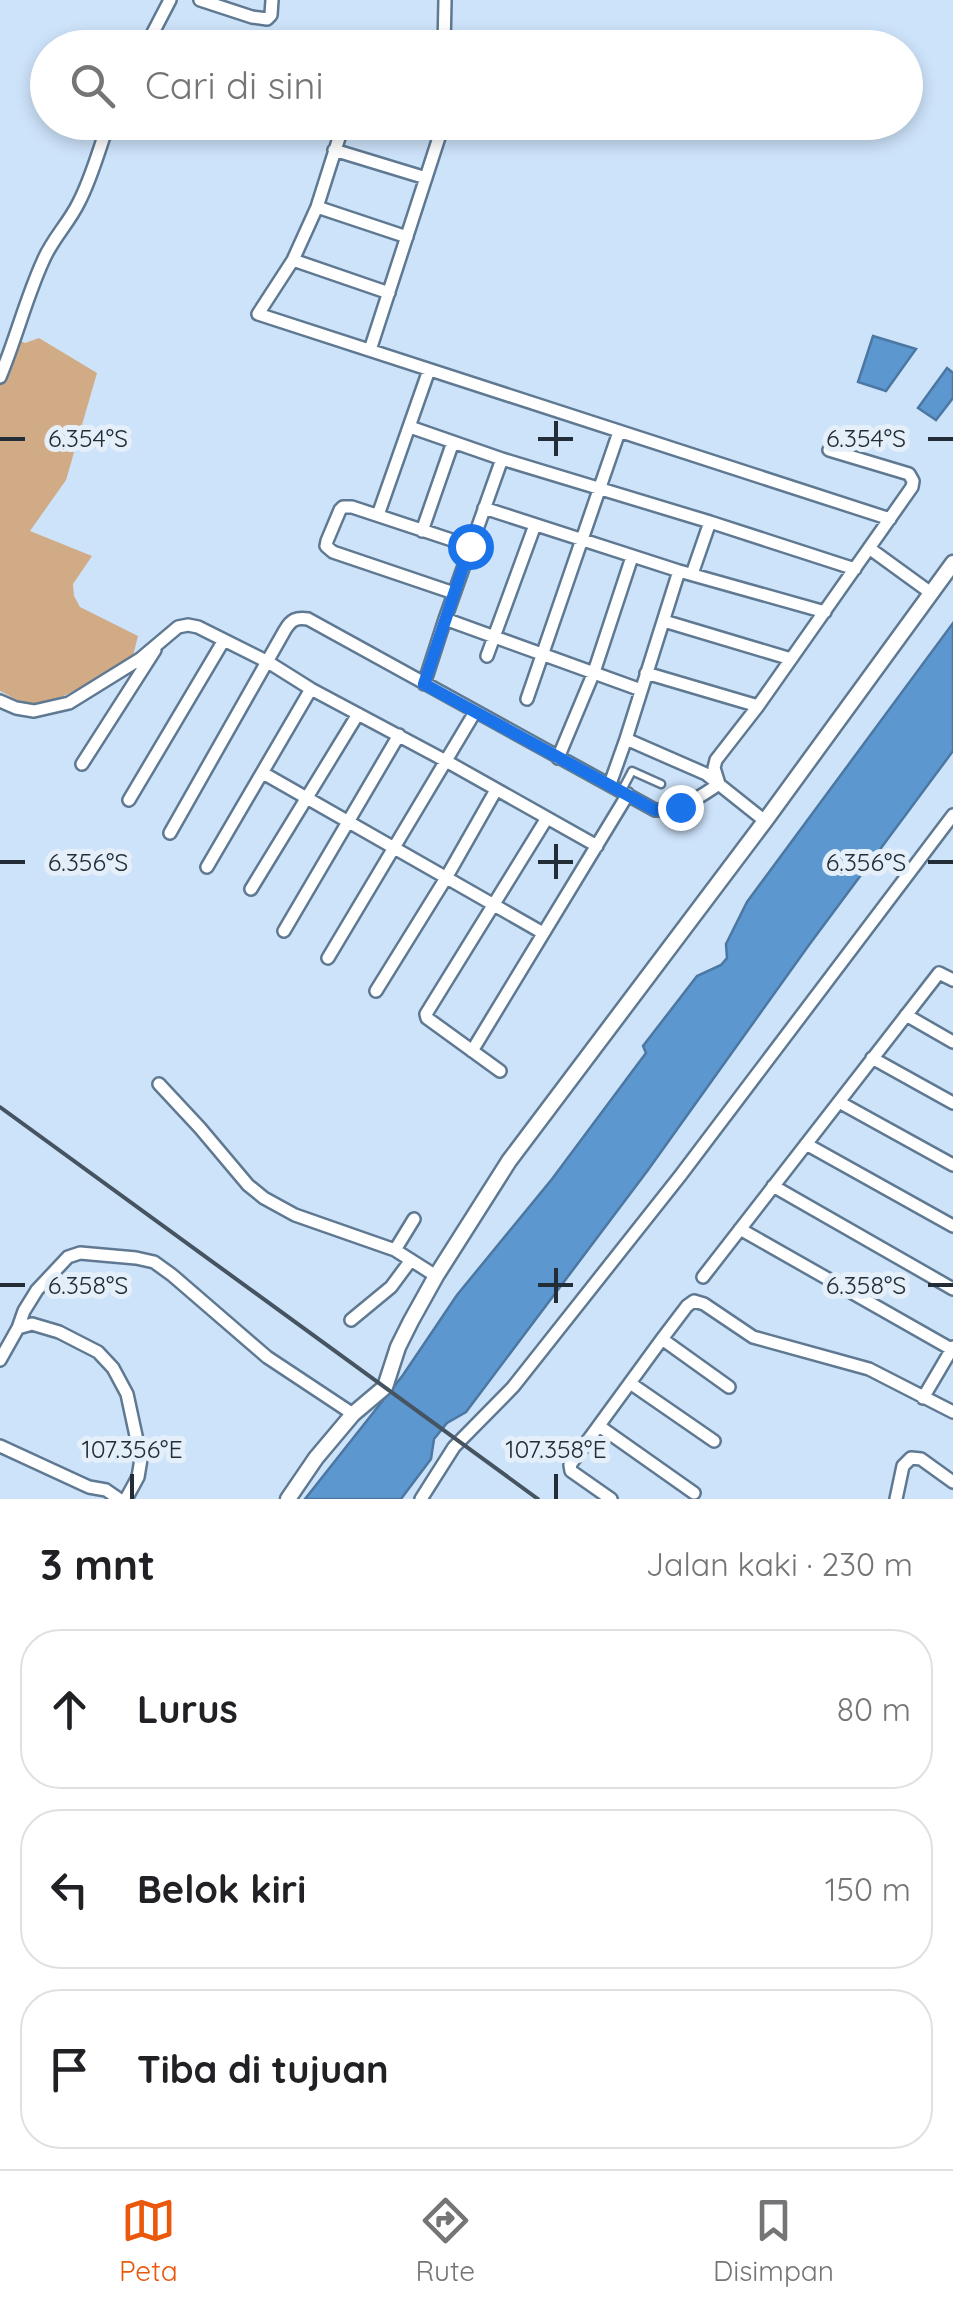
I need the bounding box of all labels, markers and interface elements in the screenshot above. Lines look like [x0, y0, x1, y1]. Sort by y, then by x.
search box [30, 30, 923, 140]
icon: search [65, 58, 120, 113]
text: Cari di sini [145, 61, 324, 109]
text: 6.354°S [48, 422, 128, 453]
text: 6.354°S [826, 422, 906, 453]
route start [448, 524, 494, 570]
route end [658, 785, 704, 831]
text: 6.356°S [48, 846, 128, 877]
text: 6.356°S [826, 846, 906, 877]
text: 6.358°S [48, 1269, 128, 1300]
text: 6.358°S [826, 1269, 906, 1300]
text: 107.356°E [81, 1433, 183, 1464]
text: 107.358°E [505, 1433, 607, 1464]
text: 3 mnt [40, 1538, 155, 1591]
text: Jalan kaki · 230 m [646, 1544, 913, 1584]
icon: ahead [42, 1682, 97, 1737]
text: Lurus [137, 1685, 238, 1733]
text: 80 m [837, 1689, 911, 1729]
icon: left [42, 1862, 97, 1917]
text: Belok kiri [137, 1865, 306, 1913]
text: 150 m [825, 1869, 911, 1909]
icon: arrive [42, 2042, 97, 2097]
text: Tiba di tujuan [137, 2045, 389, 2093]
tab: Peta [119, 2193, 178, 2288]
tab: Rute [416, 2193, 475, 2288]
tab: Disimpan [713, 2193, 834, 2288]

